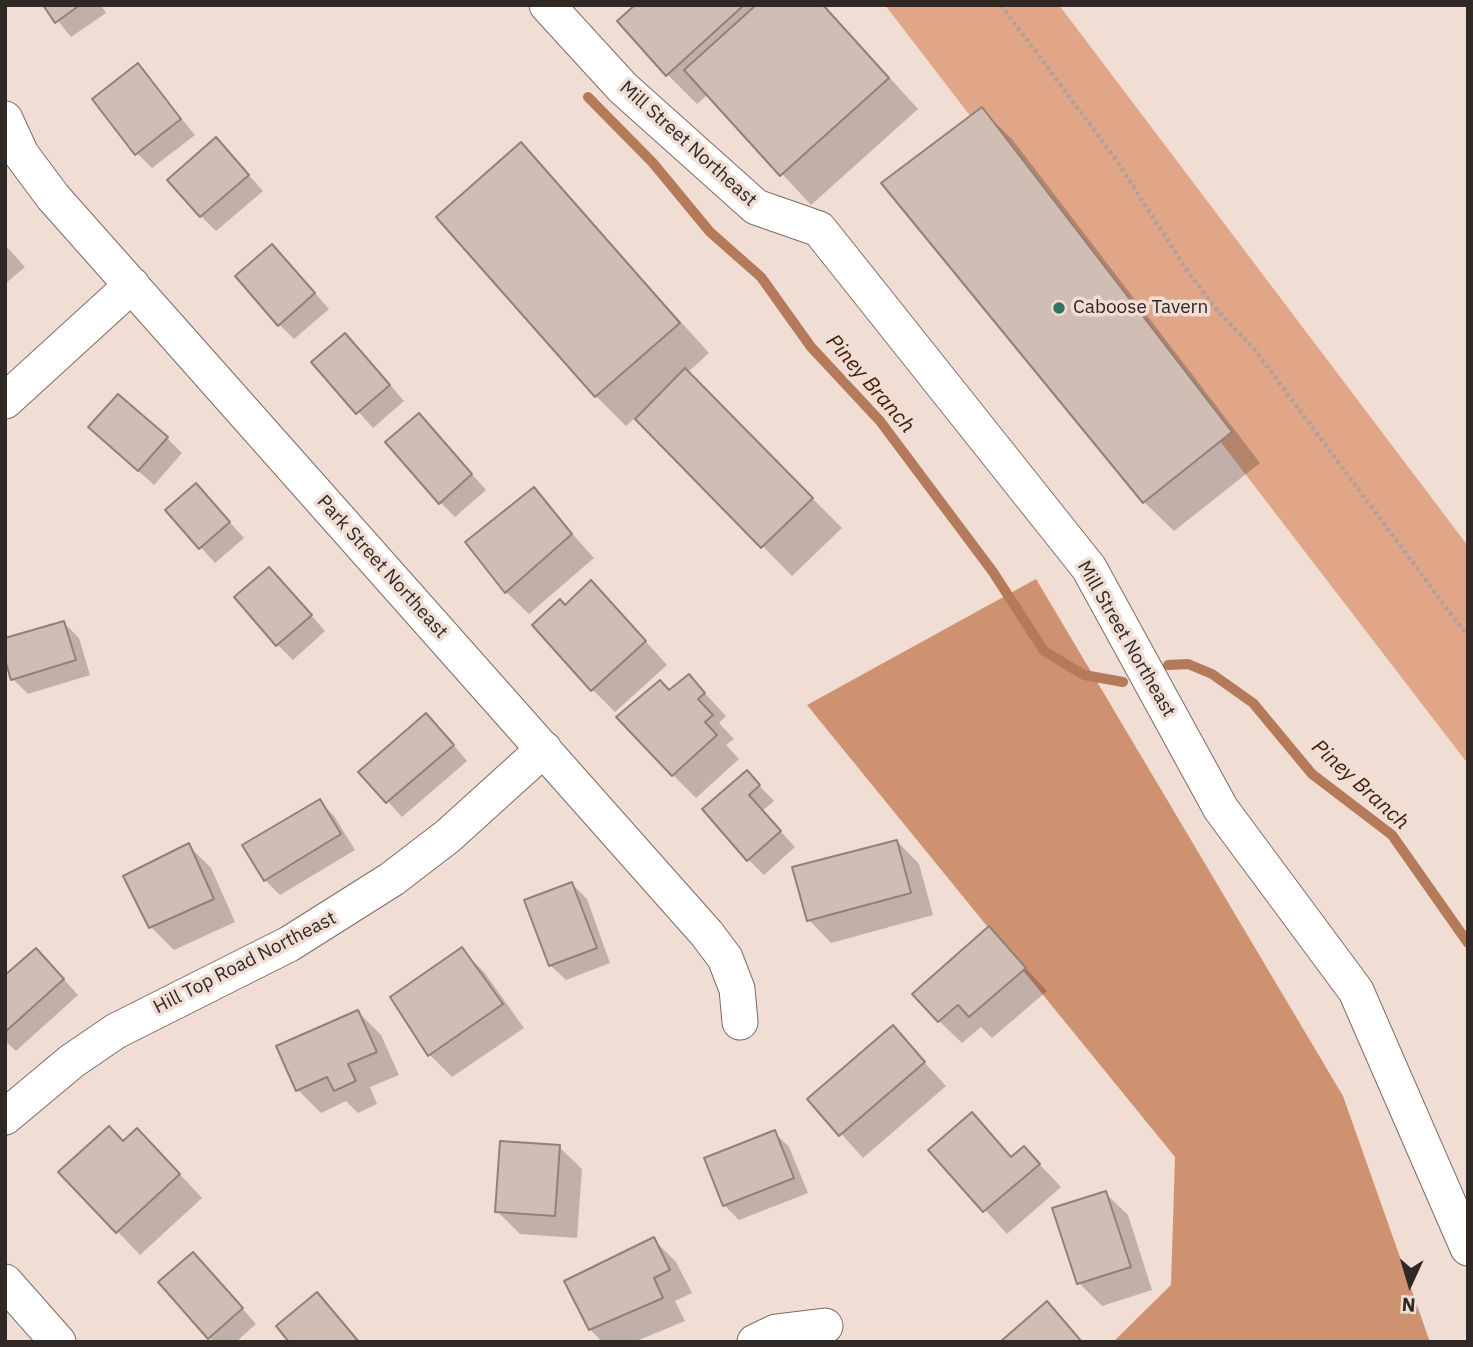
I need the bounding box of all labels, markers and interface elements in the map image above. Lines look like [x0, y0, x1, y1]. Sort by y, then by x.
street label: Mill Street Northeast [615, 76, 761, 212]
place label: Caboose Tavern [1073, 297, 1208, 319]
marker: Caboose Tavern [1051, 300, 1067, 316]
water label: Piney Branch [820, 330, 920, 438]
street label: Park Street Northeast [312, 491, 452, 643]
street label: Mill Street Northeast [1072, 557, 1180, 721]
water label: Piney Branch [1306, 735, 1414, 835]
street label: Hill Top Road Northeast [150, 907, 340, 1019]
north arrow [1375, 1249, 1445, 1319]
text: N [1401, 1292, 1416, 1317]

